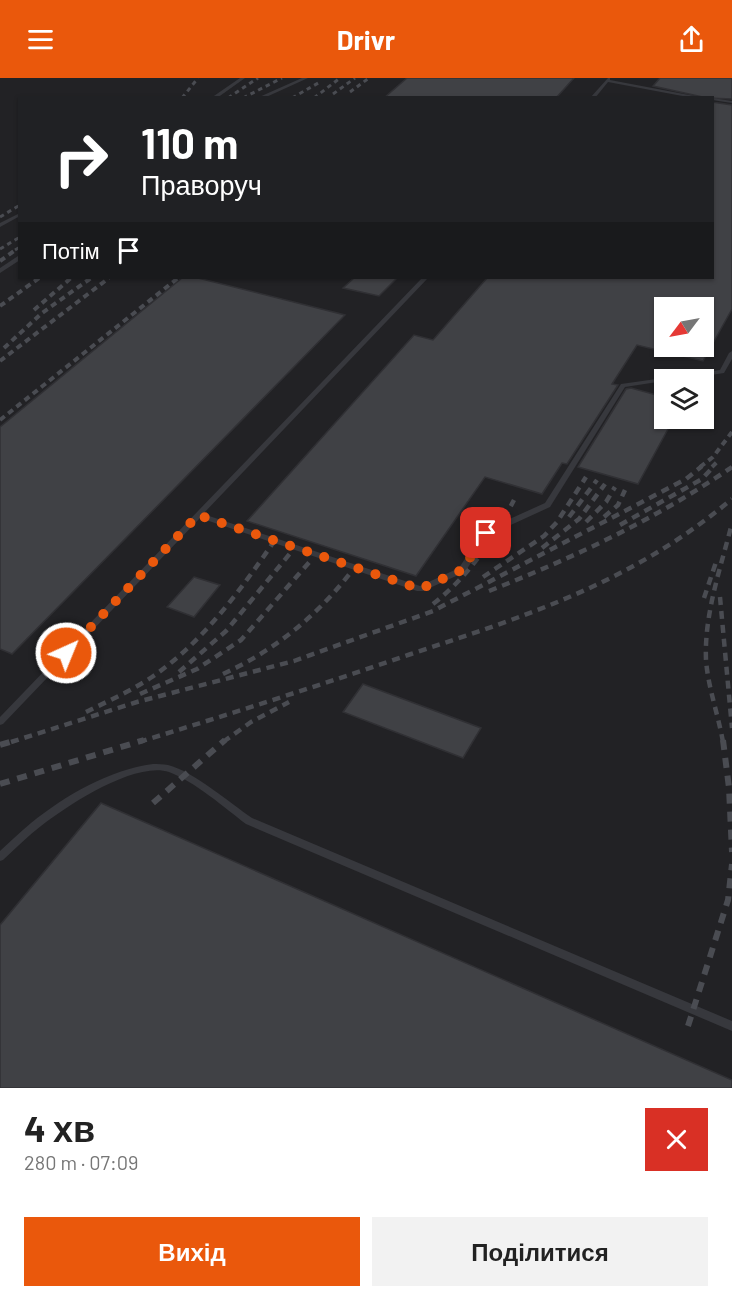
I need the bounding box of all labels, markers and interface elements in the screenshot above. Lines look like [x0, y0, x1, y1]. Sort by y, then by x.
icon: menu [24, 23, 57, 56]
text: Drivr [337, 23, 395, 55]
icon: share [675, 23, 708, 56]
text: 110 m [141, 117, 238, 167]
icon: right [42, 120, 120, 198]
text: Праворуч [141, 168, 262, 200]
icon: arrive [112, 234, 145, 267]
text: Потім [42, 237, 100, 263]
north arrow [654, 297, 714, 357]
map controls [654, 297, 714, 429]
button: layers [654, 369, 714, 429]
pin [460, 507, 511, 558]
icon: arrive [469, 516, 502, 549]
position arrow [34, 621, 98, 685]
text: 4 хв [24, 1106, 95, 1149]
button: close [645, 1108, 708, 1171]
text: 280 m · 07:09 [24, 1150, 138, 1174]
button: Вихід [24, 1217, 360, 1286]
button: Поділитися [372, 1217, 708, 1286]

